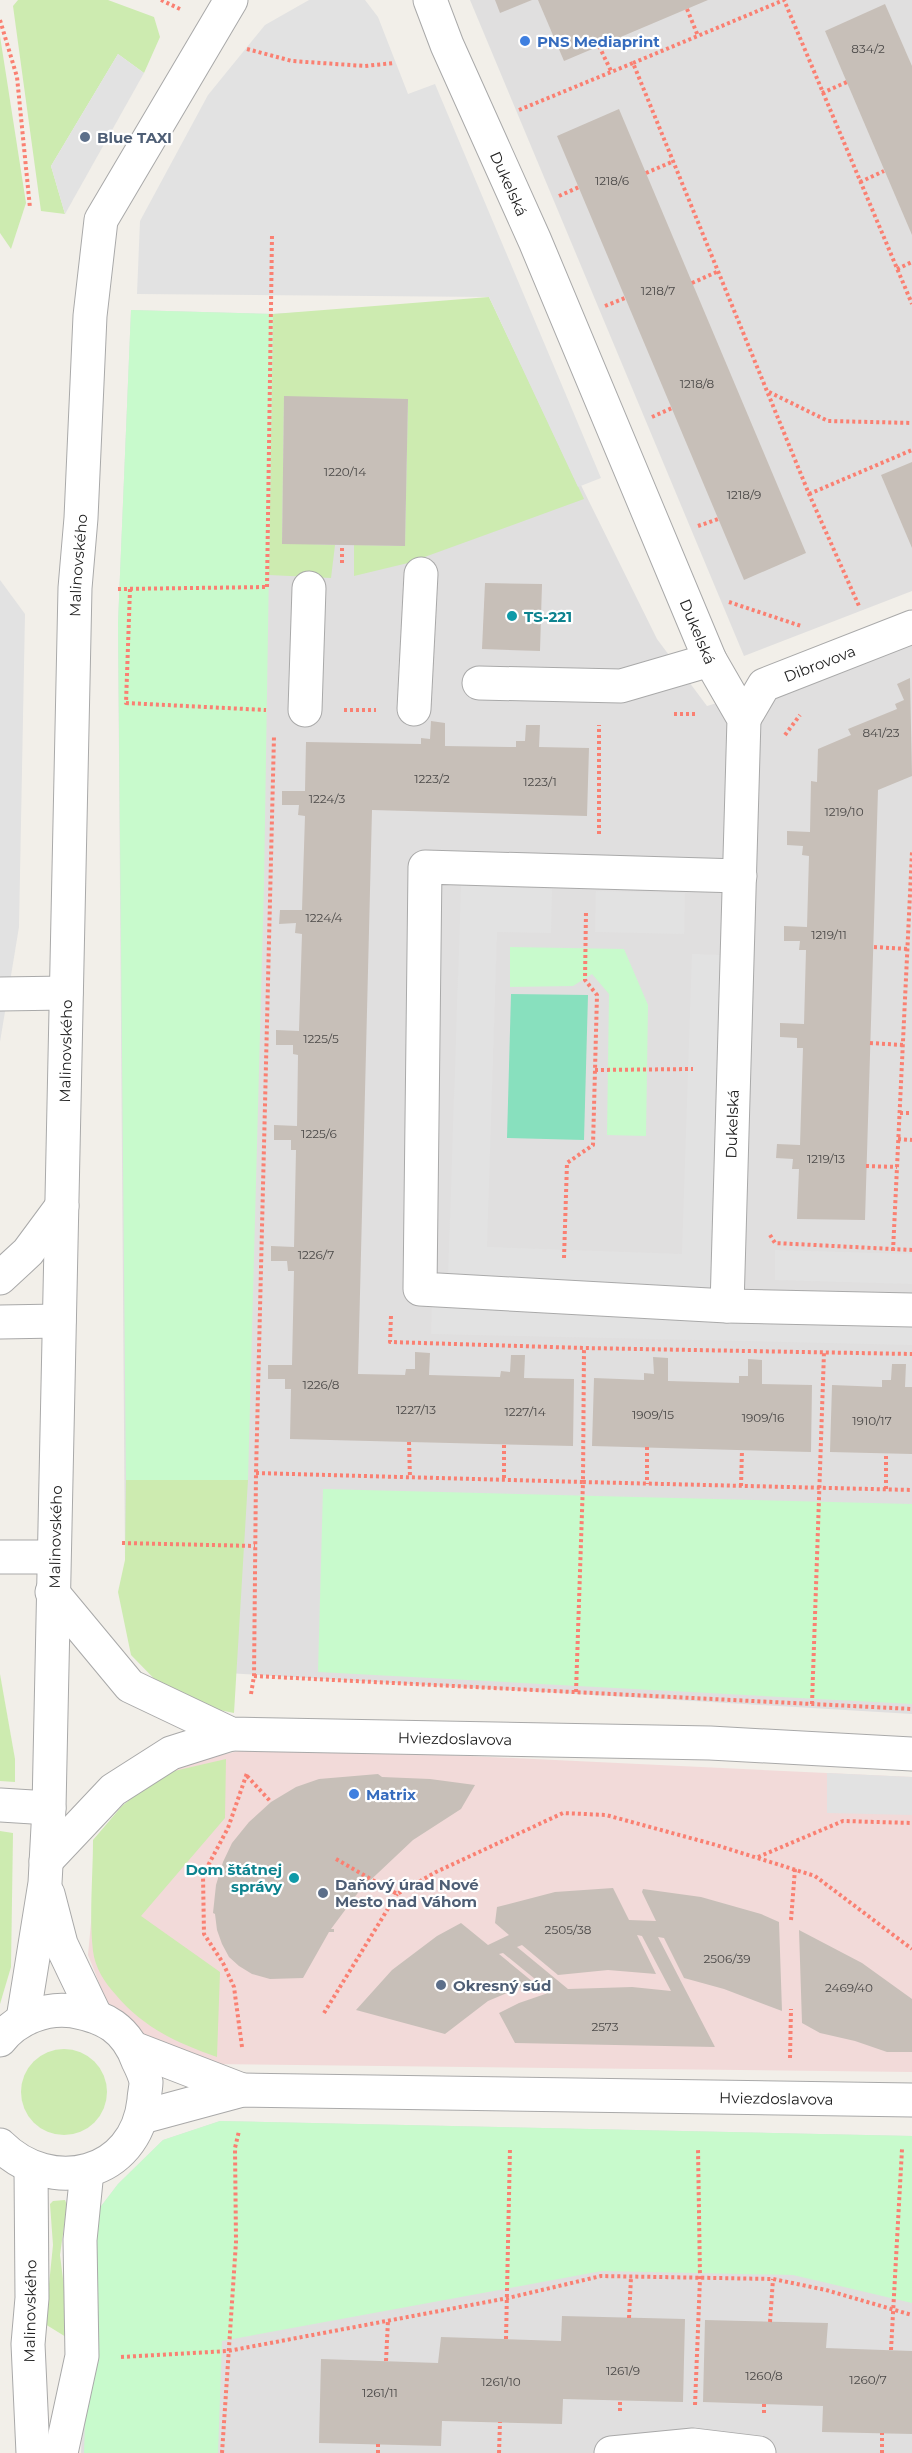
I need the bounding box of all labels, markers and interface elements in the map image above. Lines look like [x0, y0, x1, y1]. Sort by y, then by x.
place label: PNS Mediaprint [537, 32, 660, 51]
marker: PNS Mediaprint [518, 34, 532, 48]
house number: 834/2 [851, 41, 885, 56]
place label: Blue TAXI [97, 128, 172, 147]
marker: Blue TAXI [78, 130, 92, 144]
street label: Dukelská [486, 148, 532, 219]
house number: 1218/6 [595, 173, 629, 188]
house number: 1218/7 [641, 283, 675, 298]
house number: 1218/8 [680, 376, 715, 391]
house number: 1220/14 [324, 464, 366, 479]
house number: 1218/9 [727, 487, 761, 502]
street label: Malinovského [65, 513, 91, 617]
street label: Dukelská [676, 596, 720, 667]
place label: TS-221 [524, 607, 572, 626]
marker: TS-221 [505, 609, 519, 623]
street label: Dibrovova [781, 641, 858, 686]
house number: 841/23 [862, 725, 900, 740]
house number: 1223/2 [414, 771, 450, 786]
house number: 1223/1 [523, 774, 557, 789]
house number: 1224/3 [309, 791, 346, 806]
house number: 1219/10 [824, 804, 864, 819]
house number: 1224/4 [305, 910, 343, 925]
house number: 1219/11 [811, 927, 847, 942]
street label: Malinovského [55, 999, 76, 1103]
house number: 1225/5 [303, 1031, 339, 1046]
street label: Dukelská [721, 1089, 743, 1159]
house number: 1225/6 [301, 1126, 337, 1141]
house number: 1219/13 [807, 1151, 845, 1166]
house number: 1226/7 [298, 1247, 334, 1262]
house number: 1226/8 [303, 1377, 340, 1392]
house number: 1227/13 [396, 1402, 436, 1417]
house number: 1227/14 [504, 1404, 546, 1419]
house number: 1909/15 [632, 1407, 674, 1422]
house number: 1909/16 [742, 1410, 784, 1425]
house number: 1910/17 [852, 1413, 892, 1428]
street label: Malinovského [44, 1485, 65, 1589]
street label: Hviezdoslavova [398, 1728, 512, 1749]
place label: Matrix [366, 1785, 416, 1804]
marker: Matrix [347, 1787, 361, 1801]
place label: Dom štátnej správy [185, 1860, 283, 1896]
marker: Dom štátnej správy [287, 1871, 301, 1885]
place label: Daňový úrad Nové Mesto nad Váhom [335, 1875, 479, 1911]
marker: Daňový úrad Nové Mesto nad Váhom [316, 1886, 330, 1900]
house number: 2505/38 [545, 1922, 592, 1937]
house number: 2506/39 [703, 1951, 751, 1966]
place label: Okresný súd [453, 1976, 551, 1995]
marker: Okresný súd [434, 1978, 448, 1992]
house number: 2469/40 [825, 1980, 873, 1995]
house number: 2573 [591, 2019, 619, 2034]
street label: Hviezdoslavova [719, 2088, 834, 2108]
street label: Malinovského [20, 2259, 40, 2363]
house number: 1261/9 [606, 2363, 640, 2378]
house number: 1260/8 [745, 2368, 783, 2383]
house number: 1260/7 [849, 2372, 887, 2387]
house number: 1261/10 [481, 2374, 521, 2389]
house number: 1261/11 [362, 2385, 398, 2400]

